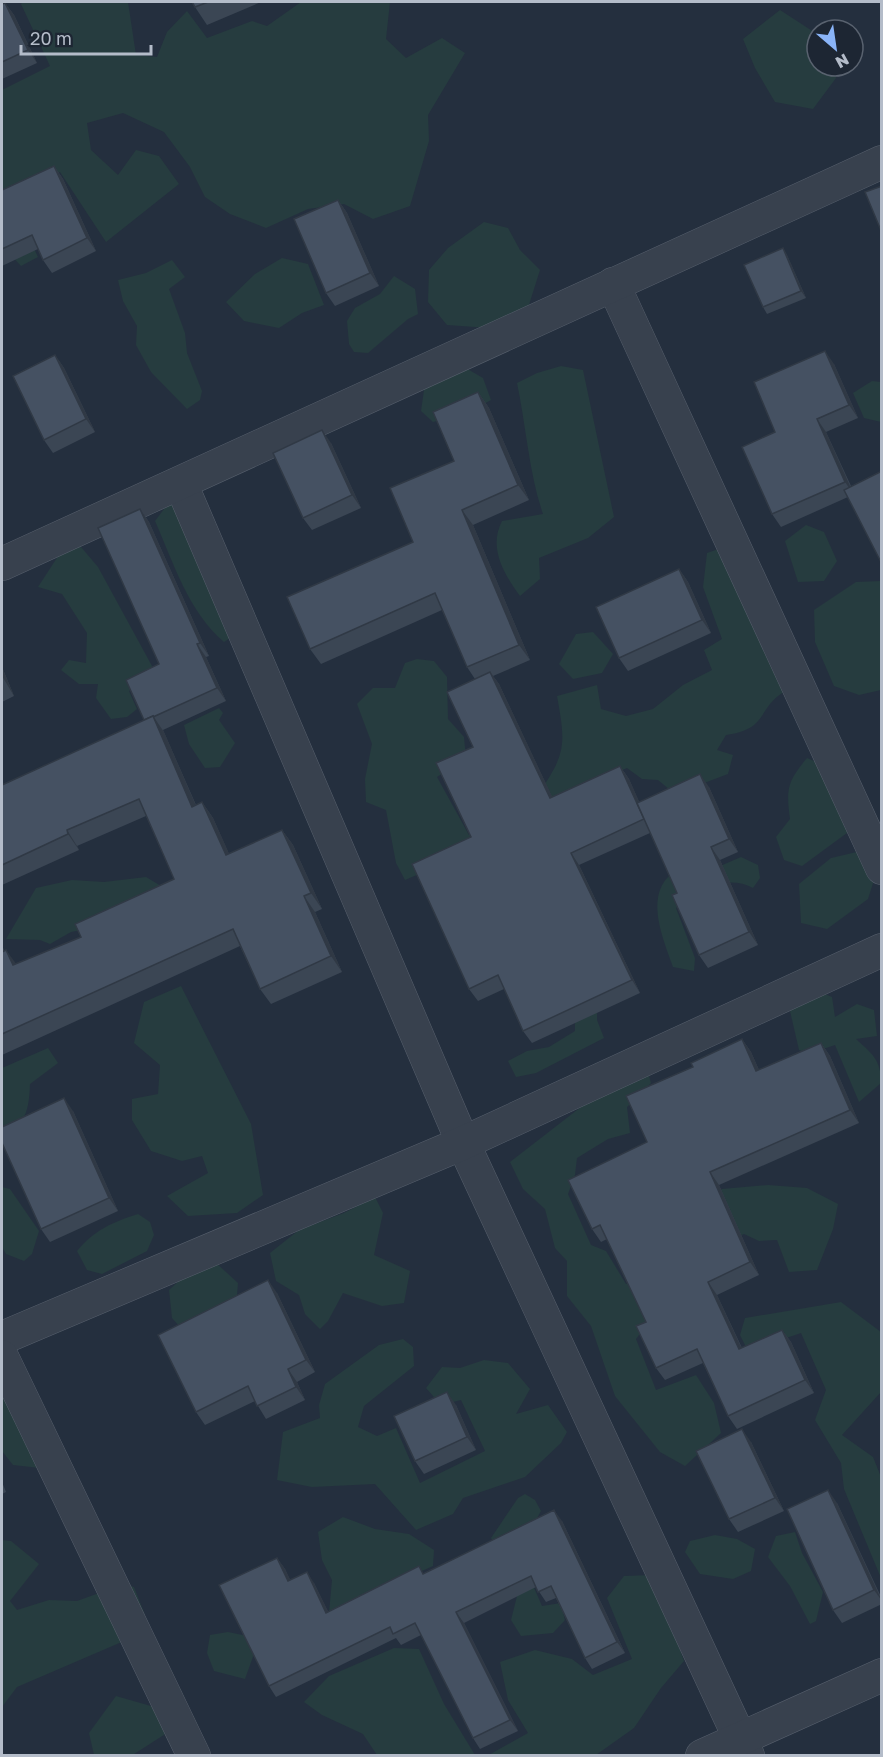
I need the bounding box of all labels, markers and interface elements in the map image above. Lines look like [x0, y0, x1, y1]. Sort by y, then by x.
scale bar [21, 18, 152, 56]
north arrow [805, 18, 865, 78]
text: 20 m [30, 27, 72, 49]
text: N [832, 49, 852, 73]

